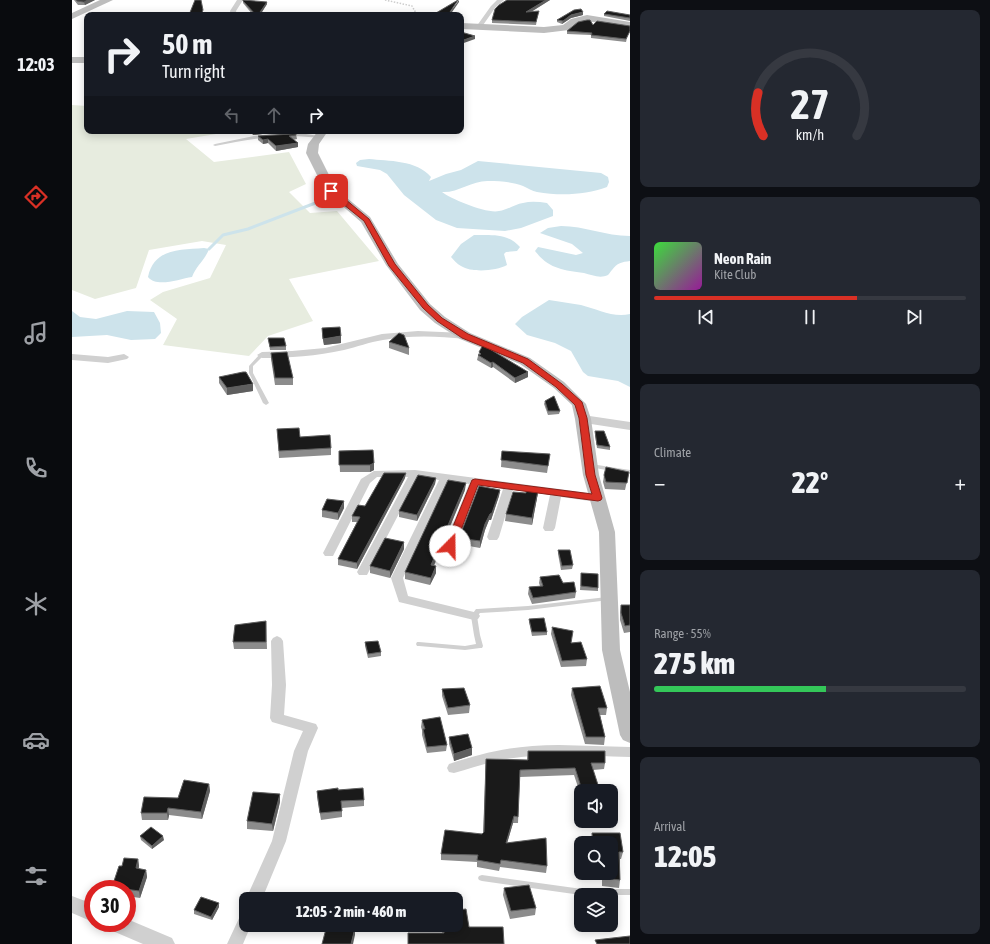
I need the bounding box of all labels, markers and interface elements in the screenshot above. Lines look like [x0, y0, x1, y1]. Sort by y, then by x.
icon: right [96, 28, 148, 80]
text: 50 m [162, 28, 212, 60]
text: 12:03 [17, 54, 55, 75]
text: Turn right [162, 61, 225, 82]
text: 27 [790, 80, 830, 128]
icon: left [221, 104, 243, 126]
icon: ahead [263, 104, 285, 126]
icon: right [305, 104, 327, 126]
text: km/h [796, 127, 824, 143]
pin [314, 174, 348, 208]
icon: arrive [320, 180, 342, 202]
icon: directions [22, 183, 50, 211]
text: Neon Rain [714, 250, 771, 267]
text: Kite Club [714, 267, 756, 282]
icon: previous [695, 306, 717, 328]
icon: pause [799, 306, 821, 328]
icon: next [903, 306, 925, 328]
icon: music [22, 319, 50, 347]
text: Climate [654, 445, 691, 460]
icon: phone [22, 454, 50, 482]
text: 22° [792, 465, 828, 499]
text: − [654, 469, 665, 495]
text: + [955, 469, 966, 495]
position arrow [429, 525, 471, 567]
icon: climate [22, 590, 50, 618]
text: Range · 55% [654, 626, 711, 641]
text: 275 km [654, 646, 735, 680]
icon: car [22, 726, 50, 754]
map controls [574, 784, 618, 932]
button: sound [574, 784, 618, 828]
text: Arrival [654, 819, 686, 834]
button: search [574, 836, 618, 880]
text: 12:05 [654, 839, 716, 873]
icon: filters [22, 862, 50, 890]
speed limit sign: 30 [84, 880, 136, 932]
button: layers [574, 888, 618, 932]
text: 12:05 · 2 min · 460 m [296, 903, 406, 920]

